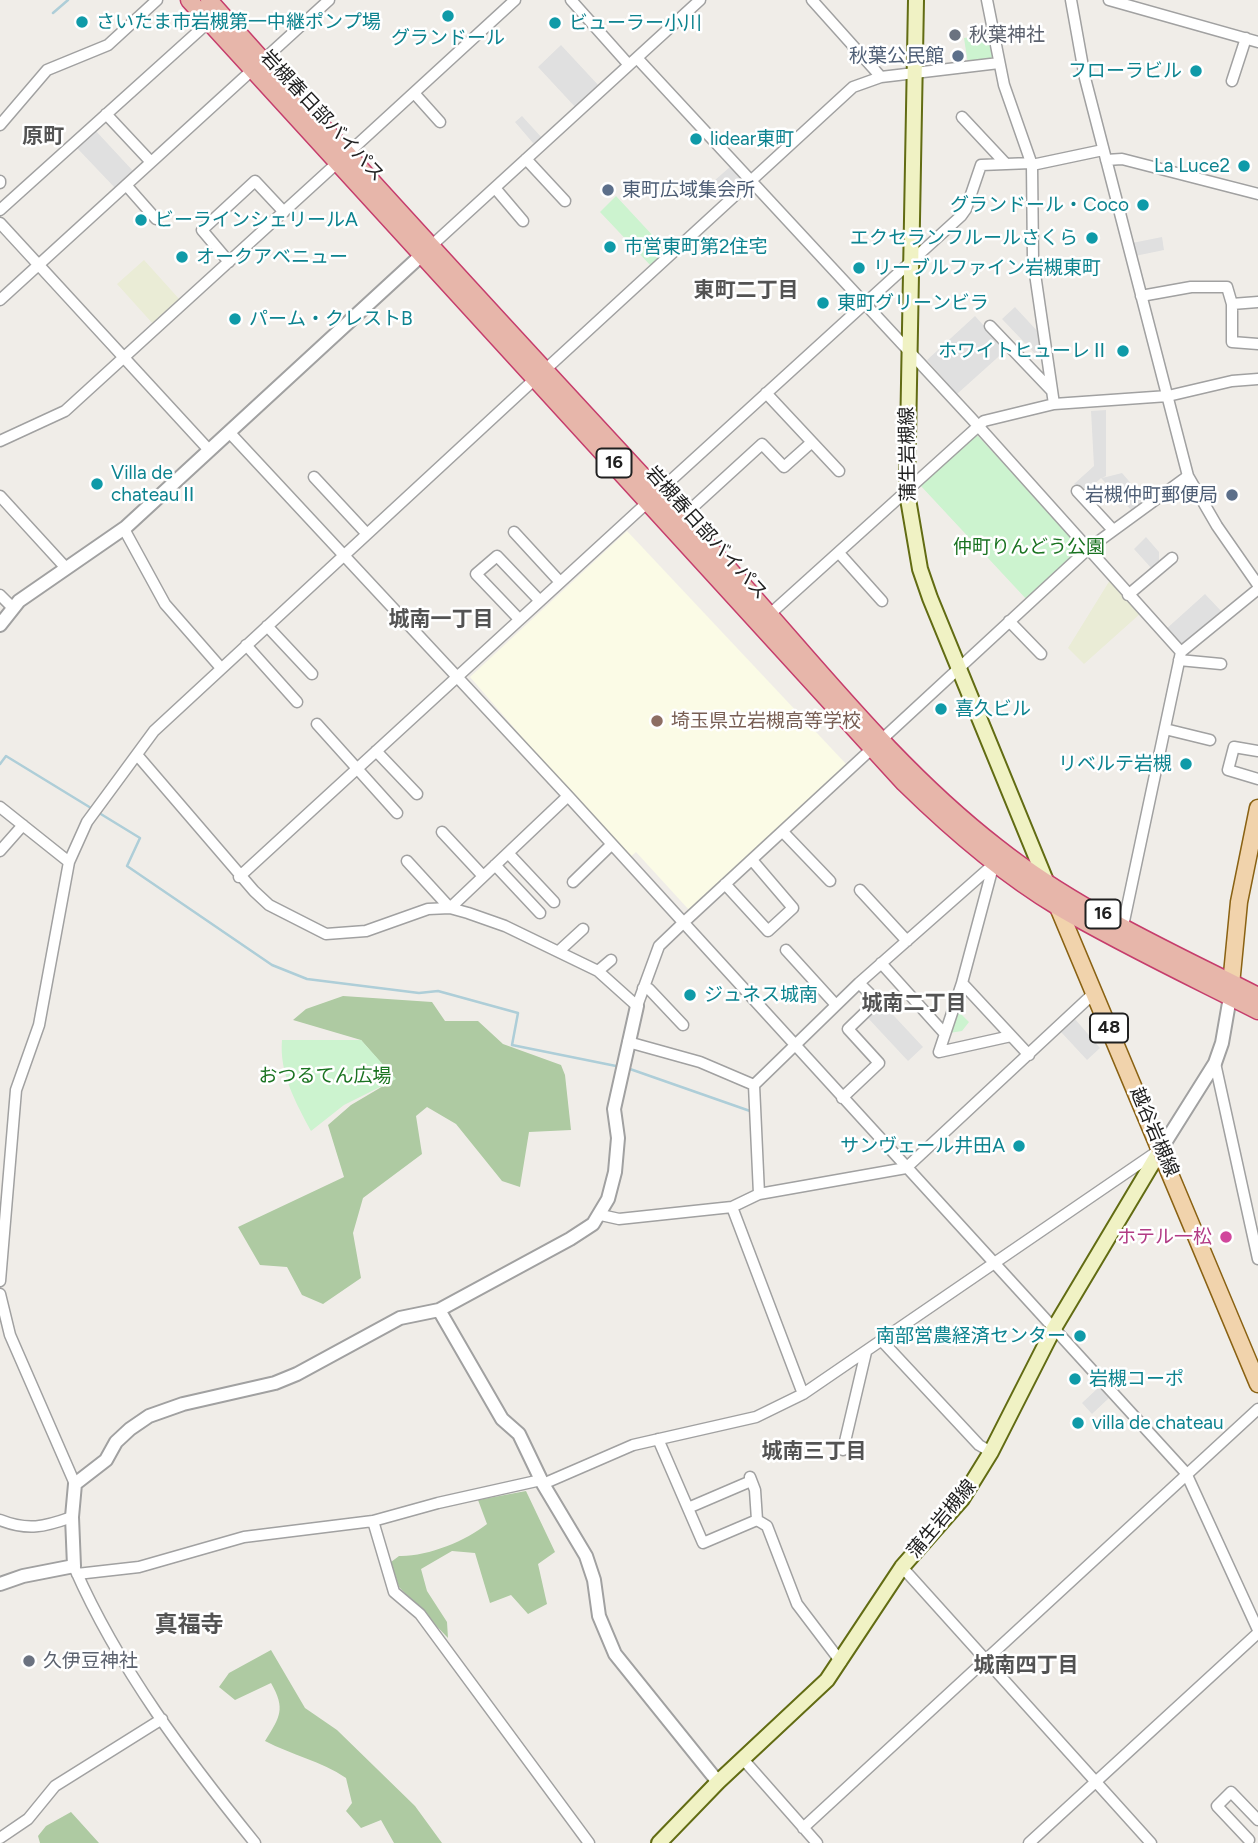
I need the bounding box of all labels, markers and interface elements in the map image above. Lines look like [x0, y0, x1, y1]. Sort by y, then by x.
marker: グランドール [440, 8, 456, 24]
place label: さいたま市岩槻第一中継ポンプ場 [96, 11, 381, 33]
place label: ビューラー小川 [569, 12, 702, 34]
marker: さいたま市岩槻第一中継ポンプ場 [74, 14, 90, 30]
marker: ビューラー小川 [547, 15, 563, 31]
place label: 秋葉神社 [969, 24, 1045, 46]
place label: グランドール [391, 27, 505, 49]
marker: 秋葉神社 [947, 27, 963, 43]
place label: 秋葉公民館 [849, 45, 944, 67]
street label: 岩槻春日部バイパス [255, 46, 389, 186]
marker: 秋葉公民館 [950, 48, 966, 64]
place label: フローラビル [1068, 60, 1182, 82]
marker: フローラビル [1188, 63, 1204, 79]
district label: 原町 [22, 124, 64, 150]
place label: lidear東町 [710, 128, 794, 150]
marker: lidear東町 [688, 131, 704, 147]
place label: La Luce2 [1154, 155, 1230, 177]
marker: La Luce2 [1236, 158, 1252, 174]
place label: 東町広域集会所 [622, 179, 755, 201]
marker: 東町広域集会所 [600, 182, 616, 198]
place label: グランドール・Coco [950, 194, 1129, 216]
marker: グランドール・Coco [1135, 197, 1151, 213]
place label: ビーラインシェリールA [155, 209, 358, 231]
marker: ビーラインシェリールA [133, 212, 149, 228]
place label: エクセランフルールさくら [850, 227, 1078, 249]
marker: エクセランフルールさくら [1084, 230, 1100, 246]
place label: 市営東町第2住宅 [624, 236, 768, 258]
marker: 市営東町第2住宅 [602, 239, 618, 255]
place label: オークアベニュー [196, 246, 348, 268]
marker: オークアベニュー [174, 249, 190, 265]
place label: リーブルファイン岩槻東町 [873, 257, 1101, 279]
marker: リーブルファイン岩槻東町 [851, 260, 867, 276]
district label: 東町二丁目 [694, 278, 798, 304]
place label: 東町グリーンビラ [837, 292, 989, 314]
marker: 東町グリーンビラ [815, 295, 831, 311]
place label: パーム・クレストB [249, 308, 413, 330]
marker: パーム・クレストB [227, 311, 243, 327]
place label: ホワイトヒューレⅡ [938, 340, 1109, 362]
marker: ホワイトヒューレⅡ [1115, 343, 1131, 359]
street label: 蒲生岩槻線 [896, 406, 920, 502]
road number: 16 [596, 448, 632, 477]
place label: Villa de chateauⅡ [111, 462, 198, 506]
street label: 岩槻春日部バイパス [640, 462, 772, 604]
marker: Villa de chateauⅡ [89, 476, 105, 492]
place label: 岩槻仲町郵便局 [1085, 484, 1218, 506]
marker: 岩槻仲町郵便局 [1224, 487, 1240, 503]
park label: 仲町りんどう公園 [953, 536, 1105, 558]
district label: 城南一丁目 [389, 607, 493, 633]
place label: 喜久ビル [955, 698, 1031, 720]
marker: 喜久ビル [933, 701, 949, 717]
place label: 埼玉県立岩槻高等学校 [671, 710, 861, 732]
marker: 埼玉県立岩槻高等学校 [649, 713, 665, 729]
place label: リベルテ岩槻 [1058, 753, 1172, 775]
marker: リベルテ岩槻 [1178, 756, 1194, 772]
road number: 16 [1086, 900, 1120, 929]
place label: ジュネス城南 [704, 984, 818, 1006]
marker: ジュネス城南 [682, 987, 698, 1003]
district label: 城南二丁目 [862, 991, 966, 1017]
road number: 48 [1090, 1014, 1128, 1042]
park label: おつるてん広場 [259, 1065, 391, 1087]
street label: 越谷岩槻線 [1125, 1084, 1183, 1180]
place label: サンヴェール井田A [840, 1135, 1005, 1157]
marker: サンヴェール井田A [1011, 1138, 1027, 1154]
place label: ホテル一松 [1117, 1226, 1212, 1248]
marker: ホテル一松 [1218, 1229, 1234, 1245]
place label: 南部営農経済センター [876, 1325, 1066, 1347]
marker: 南部営農経済センター [1072, 1328, 1088, 1344]
place label: 岩槻コーポ [1089, 1368, 1184, 1390]
marker: 岩槻コーポ [1067, 1371, 1083, 1387]
place label: villa de chateau [1092, 1412, 1224, 1434]
marker: villa de chateau [1070, 1415, 1086, 1431]
district label: 城南三丁目 [762, 1439, 866, 1465]
street label: 蒲生岩槻線 [903, 1475, 981, 1563]
district label: 真福寺 [155, 1611, 223, 1639]
place label: 久伊豆神社 [43, 1650, 138, 1672]
marker: 久伊豆神社 [21, 1653, 37, 1669]
district label: 城南四丁目 [974, 1653, 1078, 1679]

